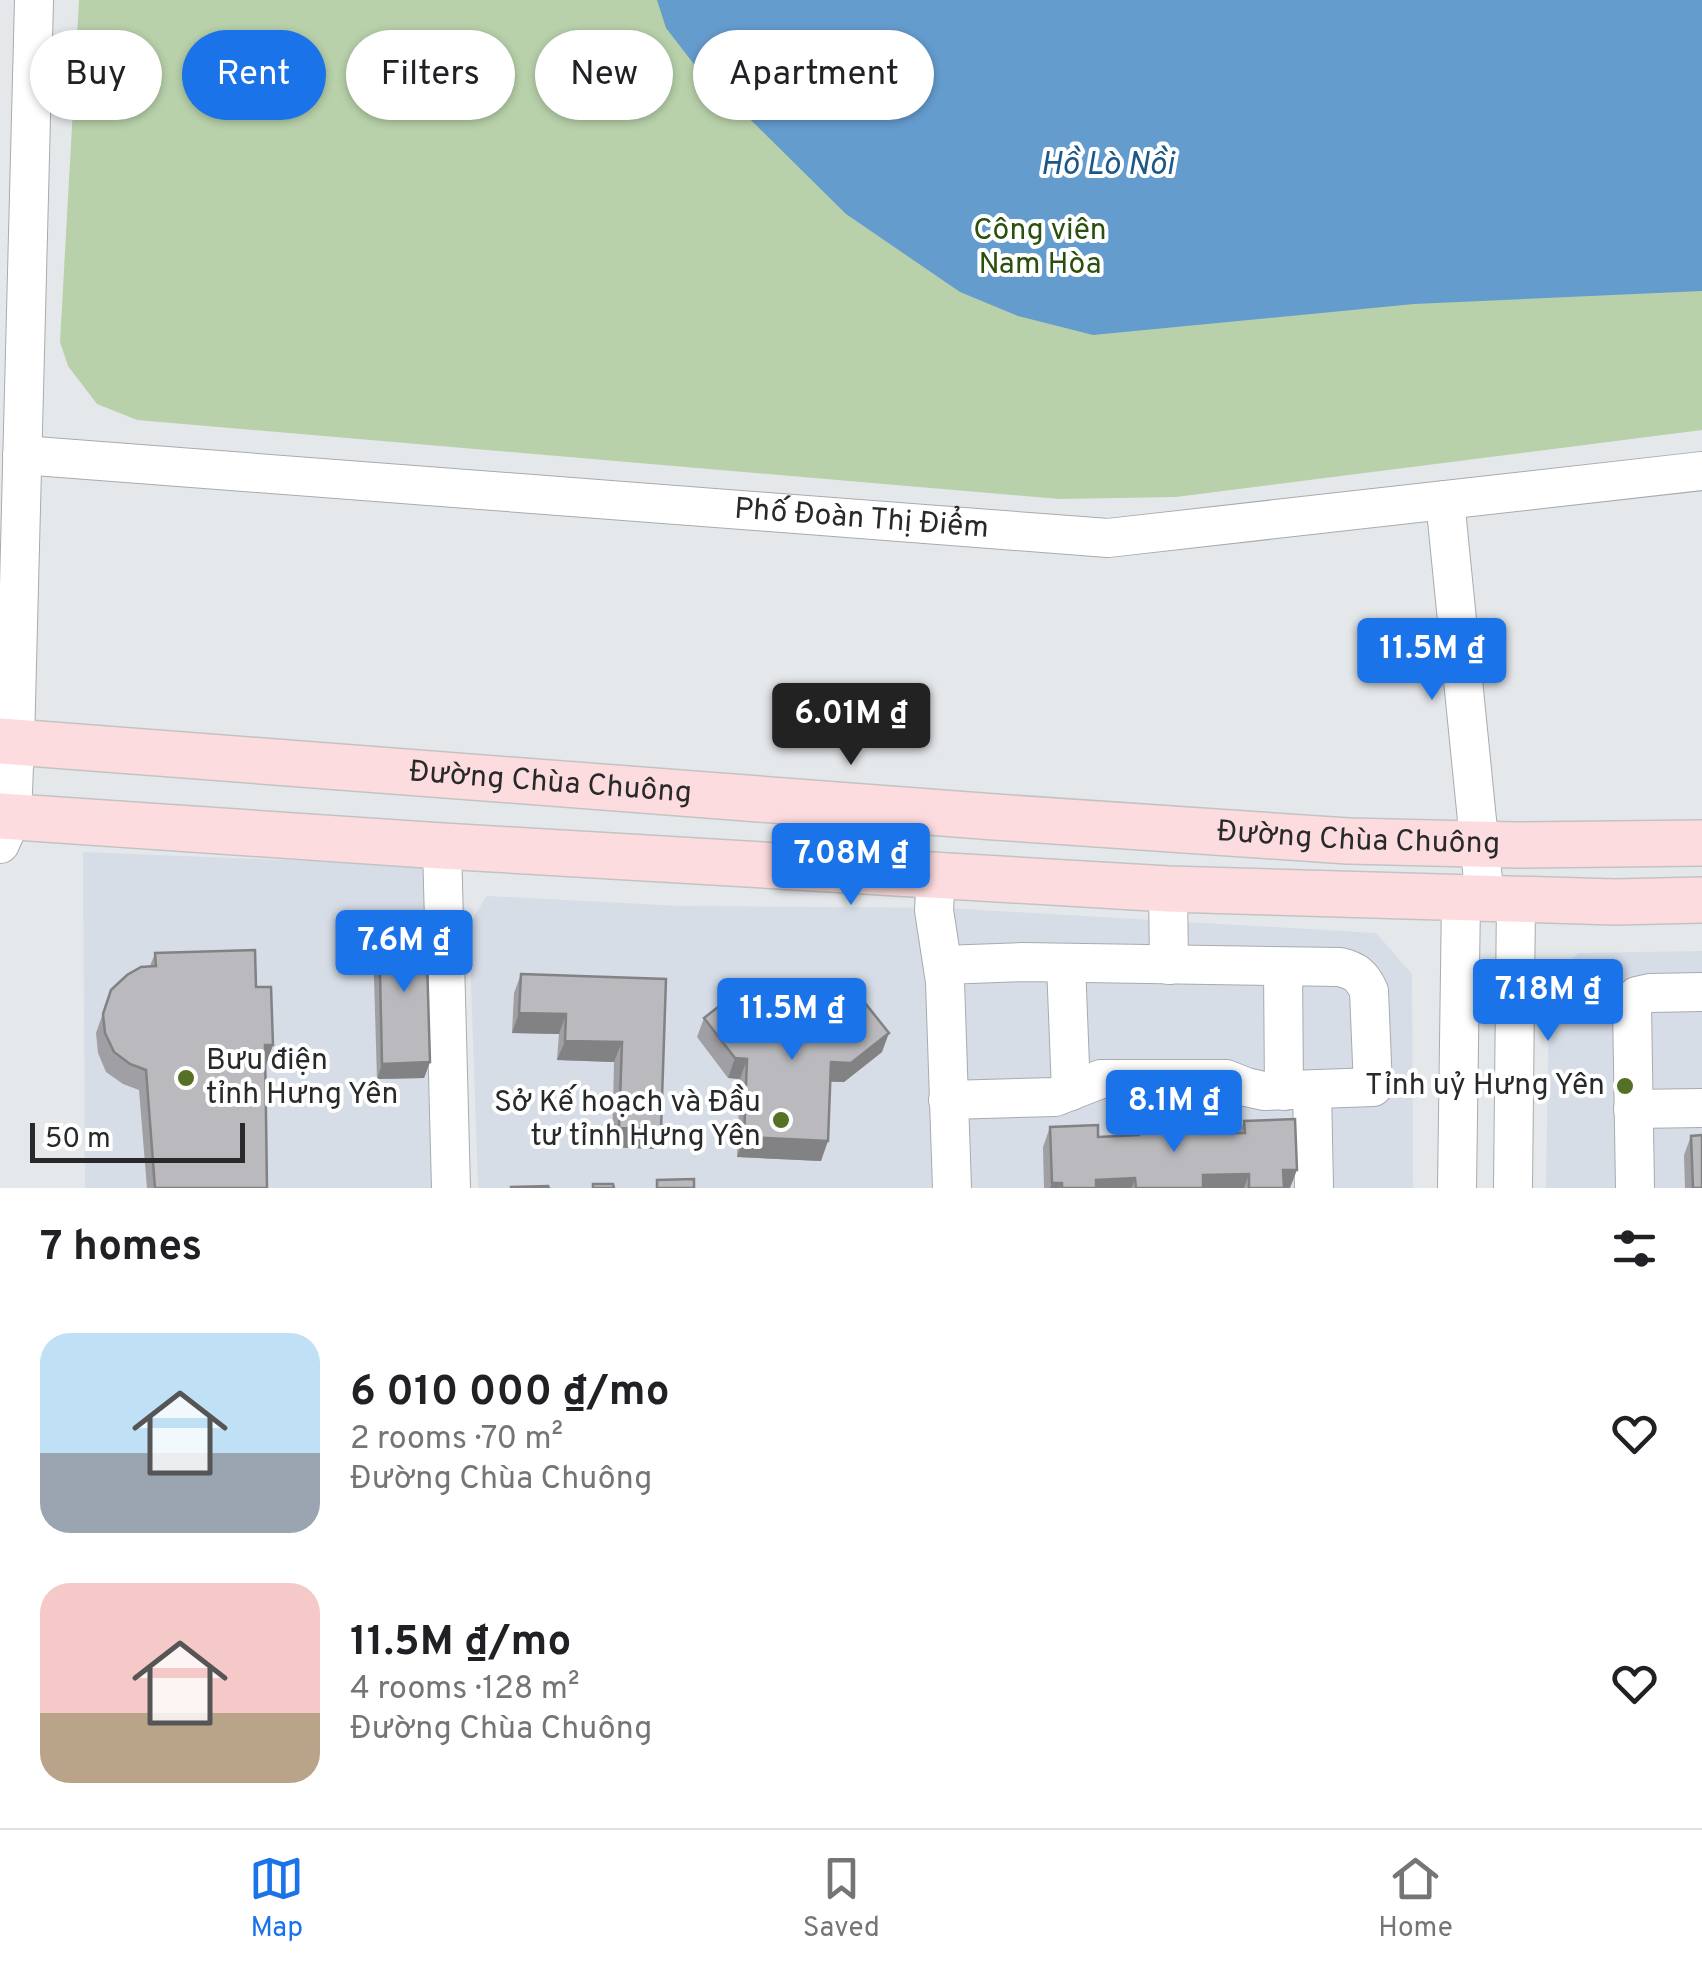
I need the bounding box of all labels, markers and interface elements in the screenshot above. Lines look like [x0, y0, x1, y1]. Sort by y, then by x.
chip: Buy [30, 30, 162, 120]
chip: Rent [182, 30, 326, 120]
chip: Filters [346, 30, 515, 120]
chip: New [535, 30, 673, 120]
chip: Apartment [693, 30, 934, 120]
water label: Hồ Lò Nồi [1040, 145, 1176, 186]
park label: Công viên Nam Hòa [973, 213, 1107, 284]
street label: Phố Đoàn Thị Điểm [733, 491, 990, 547]
pin: 11.5M ₫ [1340, 618, 1524, 703]
text: 11.5M ₫ [1379, 630, 1485, 670]
pin: 6.01M ₫ [759, 683, 943, 768]
text: 6.01M ₫ [794, 695, 908, 735]
street label: Đường Chùa Chuông [408, 754, 693, 812]
street label: Đường Chùa Chuông [1216, 814, 1500, 863]
pin: 7.08M ₫ [759, 823, 943, 908]
text: 7.08M ₫ [794, 835, 908, 875]
pin: 7.6M ₫ [323, 910, 485, 995]
text: 7.6M ₫ [358, 922, 450, 962]
pin: 7.18M ₫ [1456, 959, 1640, 1044]
text: 7.18M ₫ [1495, 971, 1601, 1011]
pin: 11.5M ₫ [700, 978, 884, 1063]
text: 11.5M ₫ [739, 990, 845, 1030]
place label: Bưu điện tỉnh Hưng Yên [206, 1043, 398, 1114]
marker: Bưu điện tỉnh Hưng Yên [175, 1067, 197, 1089]
place label: Tỉnh uỷ Hưng Yên [1365, 1068, 1605, 1105]
pin: 8.1M ₫ [1093, 1070, 1255, 1155]
marker: Tỉnh uỷ Hưng Yên [1614, 1075, 1636, 1097]
text: 8.1M ₫ [1128, 1082, 1220, 1122]
place label: Sở Kế hoạch và Đầu tư tỉnh Hưng Yên [494, 1084, 761, 1156]
marker: Sở Kế hoạch và Đầu tư tỉnh Hưng Yên [770, 1109, 792, 1131]
scale bar [30, 1118, 245, 1162]
text: 50 m [45, 1122, 111, 1158]
icon: filters [1607, 1221, 1662, 1276]
text: 7 homes [40, 1222, 202, 1275]
text: 6 010 000 ₫/mo [350, 1367, 670, 1420]
icon: home [120, 1373, 240, 1493]
icon: heart [1607, 1406, 1662, 1461]
text: 2 rooms · 70 m² [350, 1420, 563, 1460]
text: Đường Chùa Chuông [350, 1460, 652, 1500]
text: 11.5M ₫/mo [350, 1617, 571, 1670]
icon: home [120, 1623, 240, 1743]
icon: heart [1607, 1656, 1662, 1711]
text: 4 rooms · 128 m² [350, 1670, 580, 1710]
text: Đường Chùa Chuông [350, 1710, 652, 1750]
tab: Map [249, 1851, 304, 1947]
tab: Saved [803, 1851, 880, 1947]
tab: Home [1378, 1851, 1453, 1947]

